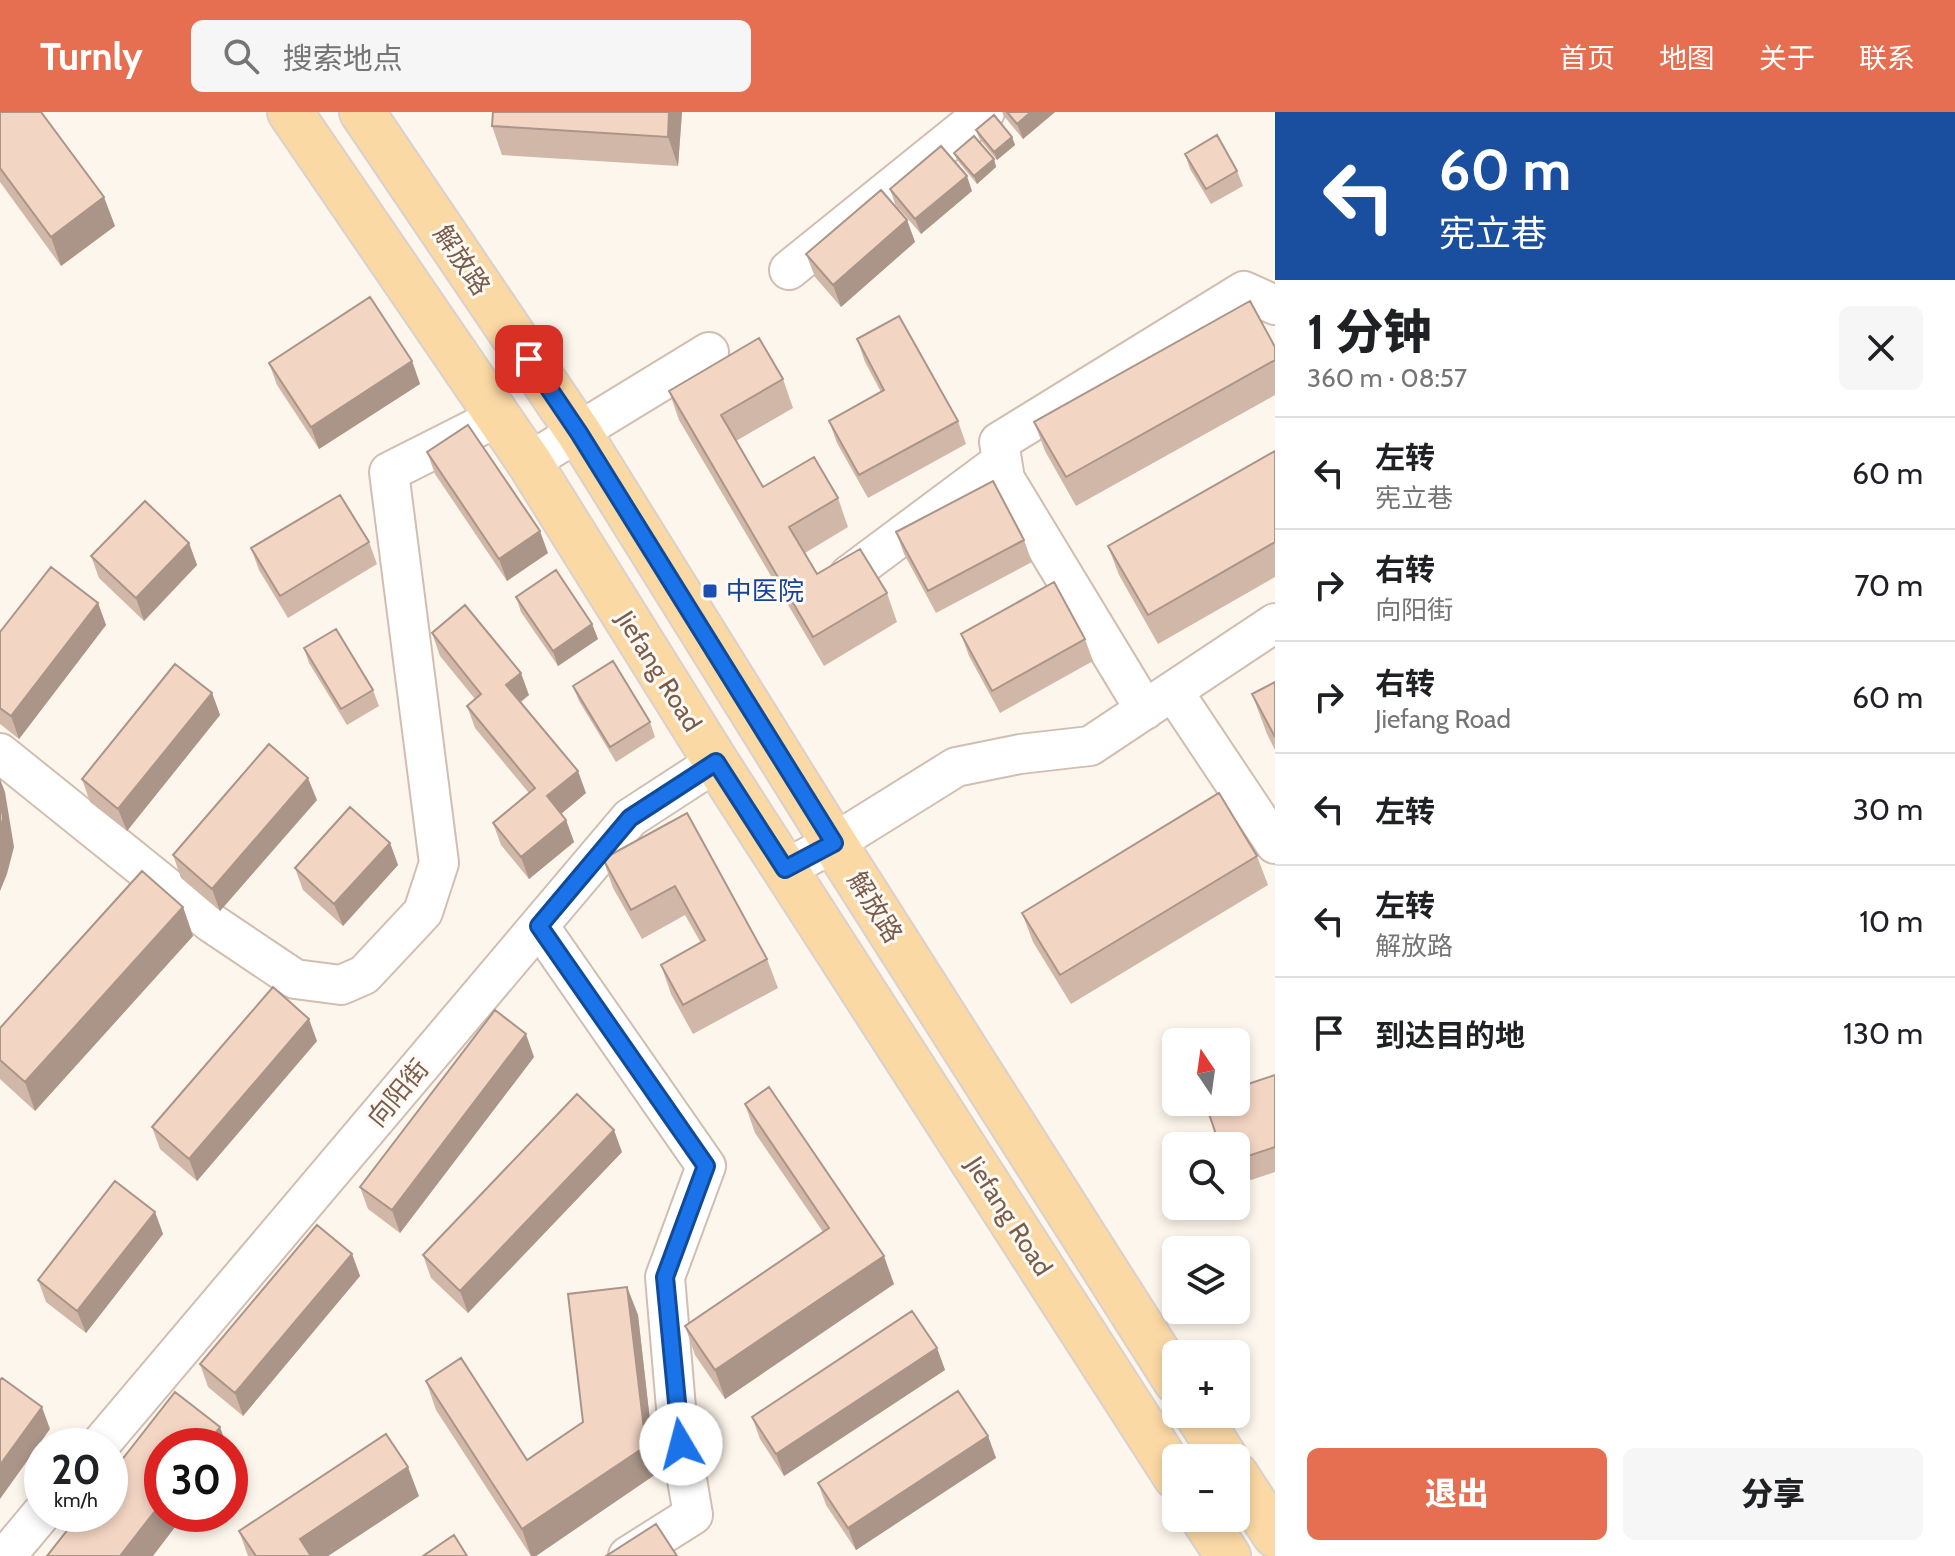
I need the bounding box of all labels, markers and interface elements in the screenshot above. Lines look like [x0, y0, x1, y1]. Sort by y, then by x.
search box [191, 20, 751, 92]
text: Turnly [40, 33, 143, 80]
icon: search [219, 34, 263, 78]
text: 搜索地点 [283, 40, 403, 77]
text: 首页 [1559, 41, 1615, 75]
text: 地图 [1659, 41, 1715, 75]
text: 关于 [1759, 41, 1815, 75]
text: 联系 [1859, 41, 1915, 75]
text: 60 m [1439, 136, 1571, 204]
icon: left [1307, 144, 1411, 248]
text: 宪立巷 [1439, 211, 1547, 255]
street label: 解放路 [427, 219, 497, 301]
text: 1 分钟 [1307, 303, 1432, 361]
button: close [1839, 306, 1923, 390]
pin [495, 325, 563, 393]
icon: arrive [507, 337, 551, 381]
text: 360 m · 08:57 [1307, 362, 1467, 394]
text: 左转 [1375, 439, 1435, 476]
icon: left [1307, 451, 1351, 495]
text: 60 m [1852, 455, 1923, 492]
text: 宪立巷 [1375, 482, 1453, 514]
text: 右转 [1375, 551, 1435, 588]
icon: right [1307, 563, 1351, 607]
text: 70 m [1854, 567, 1923, 604]
place label: 中医院 [726, 575, 804, 607]
marker: 中医院 [701, 582, 719, 600]
text: 向阳街 [1375, 594, 1453, 626]
street label: Jiefang Road [609, 604, 709, 737]
text: 右转 [1375, 665, 1435, 702]
icon: right [1307, 675, 1351, 719]
text: 60 m [1852, 679, 1923, 716]
text: Jiefang Road [1375, 703, 1511, 735]
icon: left [1307, 787, 1351, 831]
text: 30 m [1853, 791, 1923, 828]
text: 左转 [1375, 793, 1435, 830]
street label: 解放路 [841, 865, 909, 949]
text: 左转 [1375, 887, 1435, 924]
icon: left [1307, 899, 1351, 943]
text: 10 m [1859, 903, 1923, 940]
text: 解放路 [1375, 930, 1453, 962]
icon: arrive [1307, 1011, 1351, 1055]
text: 130 m [1843, 1015, 1923, 1052]
text: 到达目的地 [1375, 1017, 1525, 1054]
north arrow [1162, 1028, 1250, 1116]
map controls [1162, 1028, 1250, 1532]
street label: 向阳街 [361, 1053, 435, 1133]
button: search [1162, 1132, 1250, 1220]
street label: Jiefang Road [958, 1149, 1059, 1282]
button: layers [1162, 1236, 1250, 1324]
button: + [1162, 1340, 1250, 1428]
position arrow [639, 1402, 723, 1486]
speed limit sign: 30 [144, 1428, 248, 1532]
button: − [1162, 1444, 1250, 1532]
text: 20 [51, 1445, 101, 1494]
button: 退出 [1307, 1448, 1607, 1540]
button: 分享 [1623, 1448, 1923, 1540]
text: km/h [54, 1488, 98, 1512]

